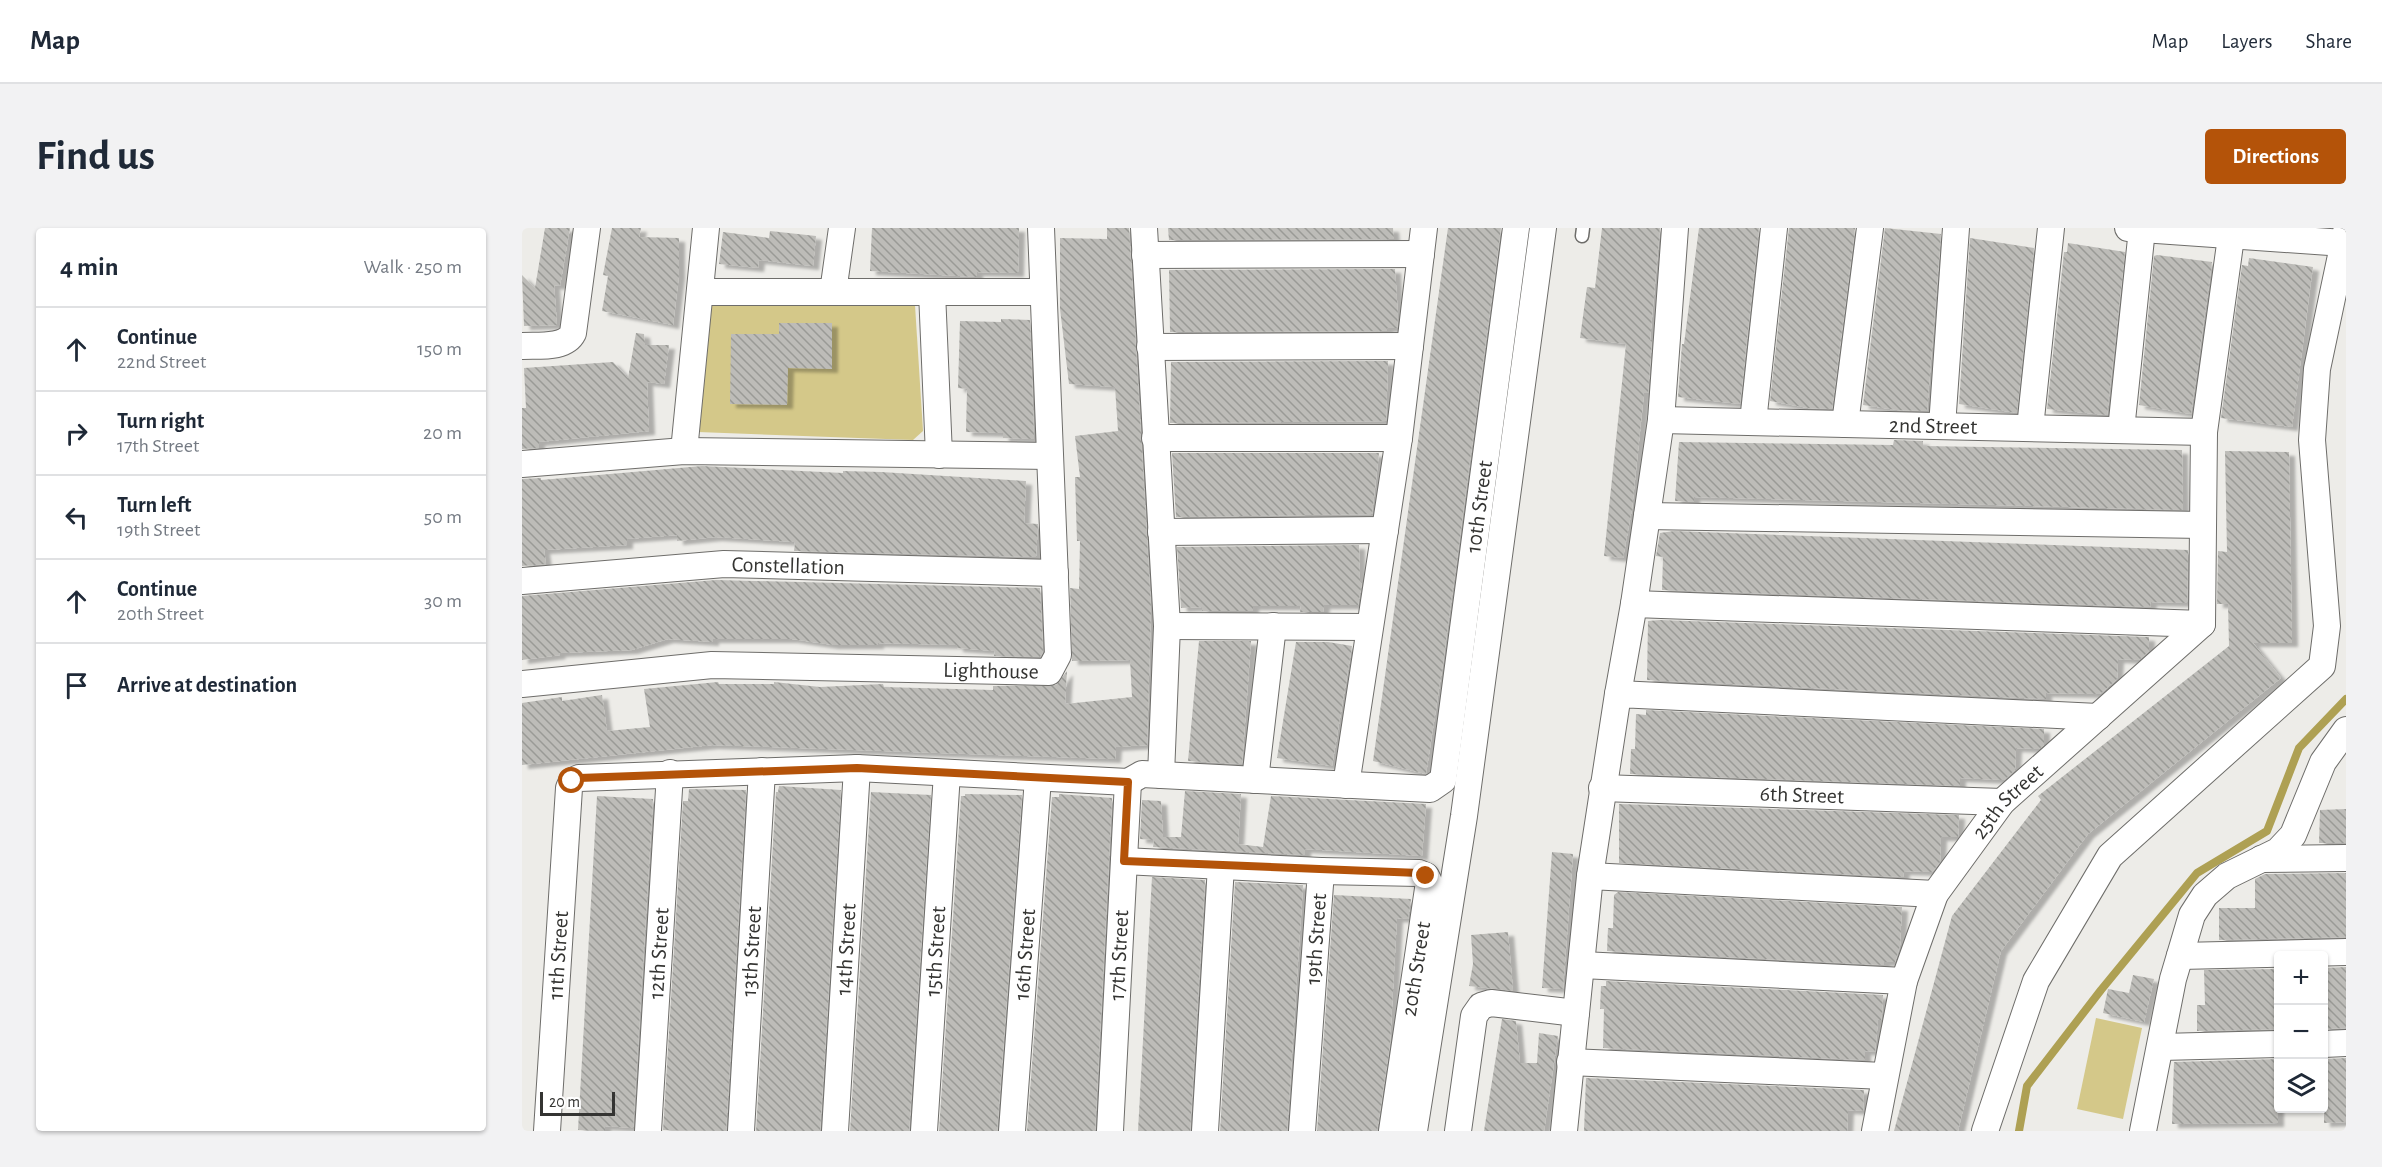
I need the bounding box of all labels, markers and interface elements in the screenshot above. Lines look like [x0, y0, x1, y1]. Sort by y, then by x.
text: Map [30, 27, 80, 55]
text: Map [2152, 31, 2188, 52]
text: Layers [2221, 31, 2272, 52]
text: Share [2305, 31, 2352, 52]
button: Directions [2205, 129, 2346, 184]
text: Find us [36, 135, 155, 177]
text: 4 min [60, 254, 119, 280]
text: Walk · 250 m [363, 257, 462, 277]
text: Continue [117, 326, 197, 348]
icon: ahead [60, 333, 93, 366]
text: 150 m [417, 339, 462, 359]
text: 22nd Street [117, 352, 206, 372]
text: Turn right [117, 410, 204, 432]
street label: 2nd Street [1889, 414, 1977, 438]
icon: right [60, 417, 93, 450]
text: 20 m [423, 423, 462, 443]
text: 17th Street [117, 436, 199, 456]
street label: 10th Street [1462, 459, 1496, 554]
text: Turn left [117, 494, 191, 516]
icon: left [60, 501, 93, 534]
text: 50 m [424, 507, 462, 527]
text: 19th Street [117, 520, 200, 540]
street label: Constellation [731, 553, 845, 578]
text: Continue [117, 578, 197, 600]
icon: ahead [60, 585, 93, 618]
text: 30 m [424, 591, 462, 611]
text: 20th Street [117, 604, 204, 624]
street label: Lighthouse [943, 659, 1039, 683]
icon: arrive [60, 669, 93, 702]
text: Arrive at destination [117, 674, 297, 696]
street label: 25th Street [1968, 760, 2047, 843]
route start [558, 767, 584, 793]
street label: 6th Street [1759, 783, 1844, 807]
route end [1412, 862, 1438, 888]
street label: 19th Street [1302, 892, 1330, 986]
street label: 14th Street [832, 903, 860, 996]
street label: 13th Street [738, 905, 765, 997]
street label: 15th Street [922, 905, 949, 997]
street label: 12th Street [645, 907, 673, 1000]
street label: 16th Street [1011, 908, 1039, 1001]
street label: 17th Street [1106, 909, 1132, 1001]
street label: 11th Street [544, 910, 572, 1001]
street label: 20th Street [1398, 920, 1434, 1018]
map controls [2274, 951, 2328, 1113]
button: + [2274, 951, 2328, 1005]
button: − [2274, 1005, 2328, 1059]
button: layers [2274, 1059, 2328, 1113]
scale bar [540, 1089, 615, 1116]
text: 20 m [549, 1094, 580, 1110]

